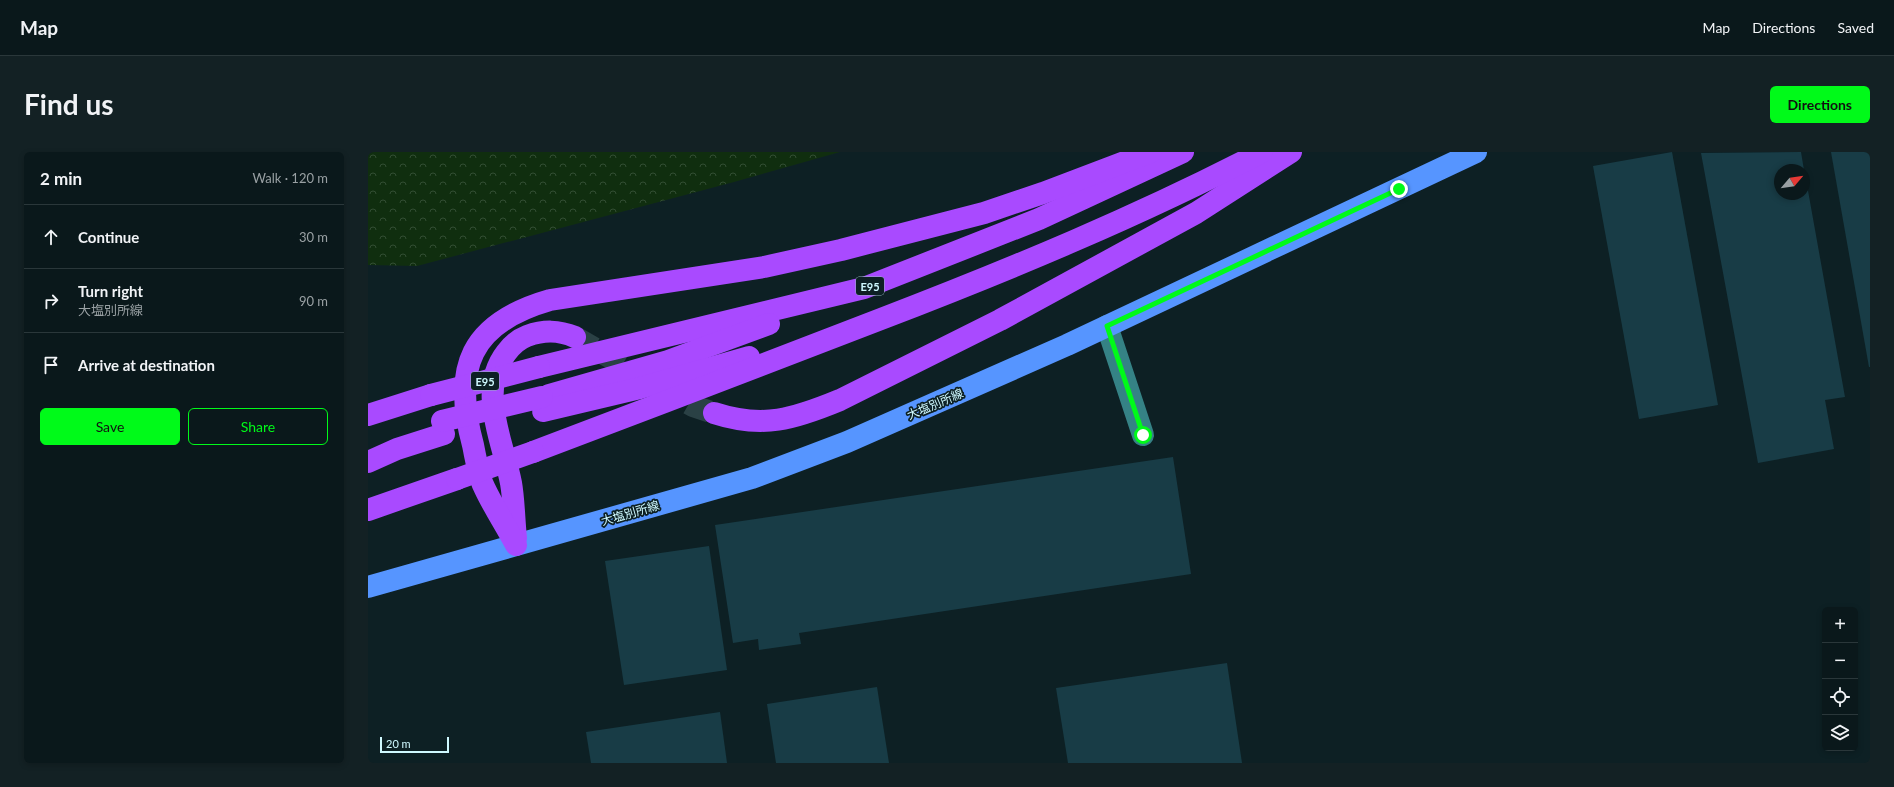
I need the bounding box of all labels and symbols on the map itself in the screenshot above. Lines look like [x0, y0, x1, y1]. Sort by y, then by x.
north arrow [1774, 164, 1810, 200]
route end [1390, 180, 1408, 198]
road number: E95 [856, 277, 884, 295]
road number: E95 [471, 372, 499, 390]
street label: 大塩別所線 [904, 385, 966, 423]
route start [1134, 426, 1152, 444]
street label: 大塩別所線 [599, 498, 661, 528]
scale bar [380, 735, 449, 754]

